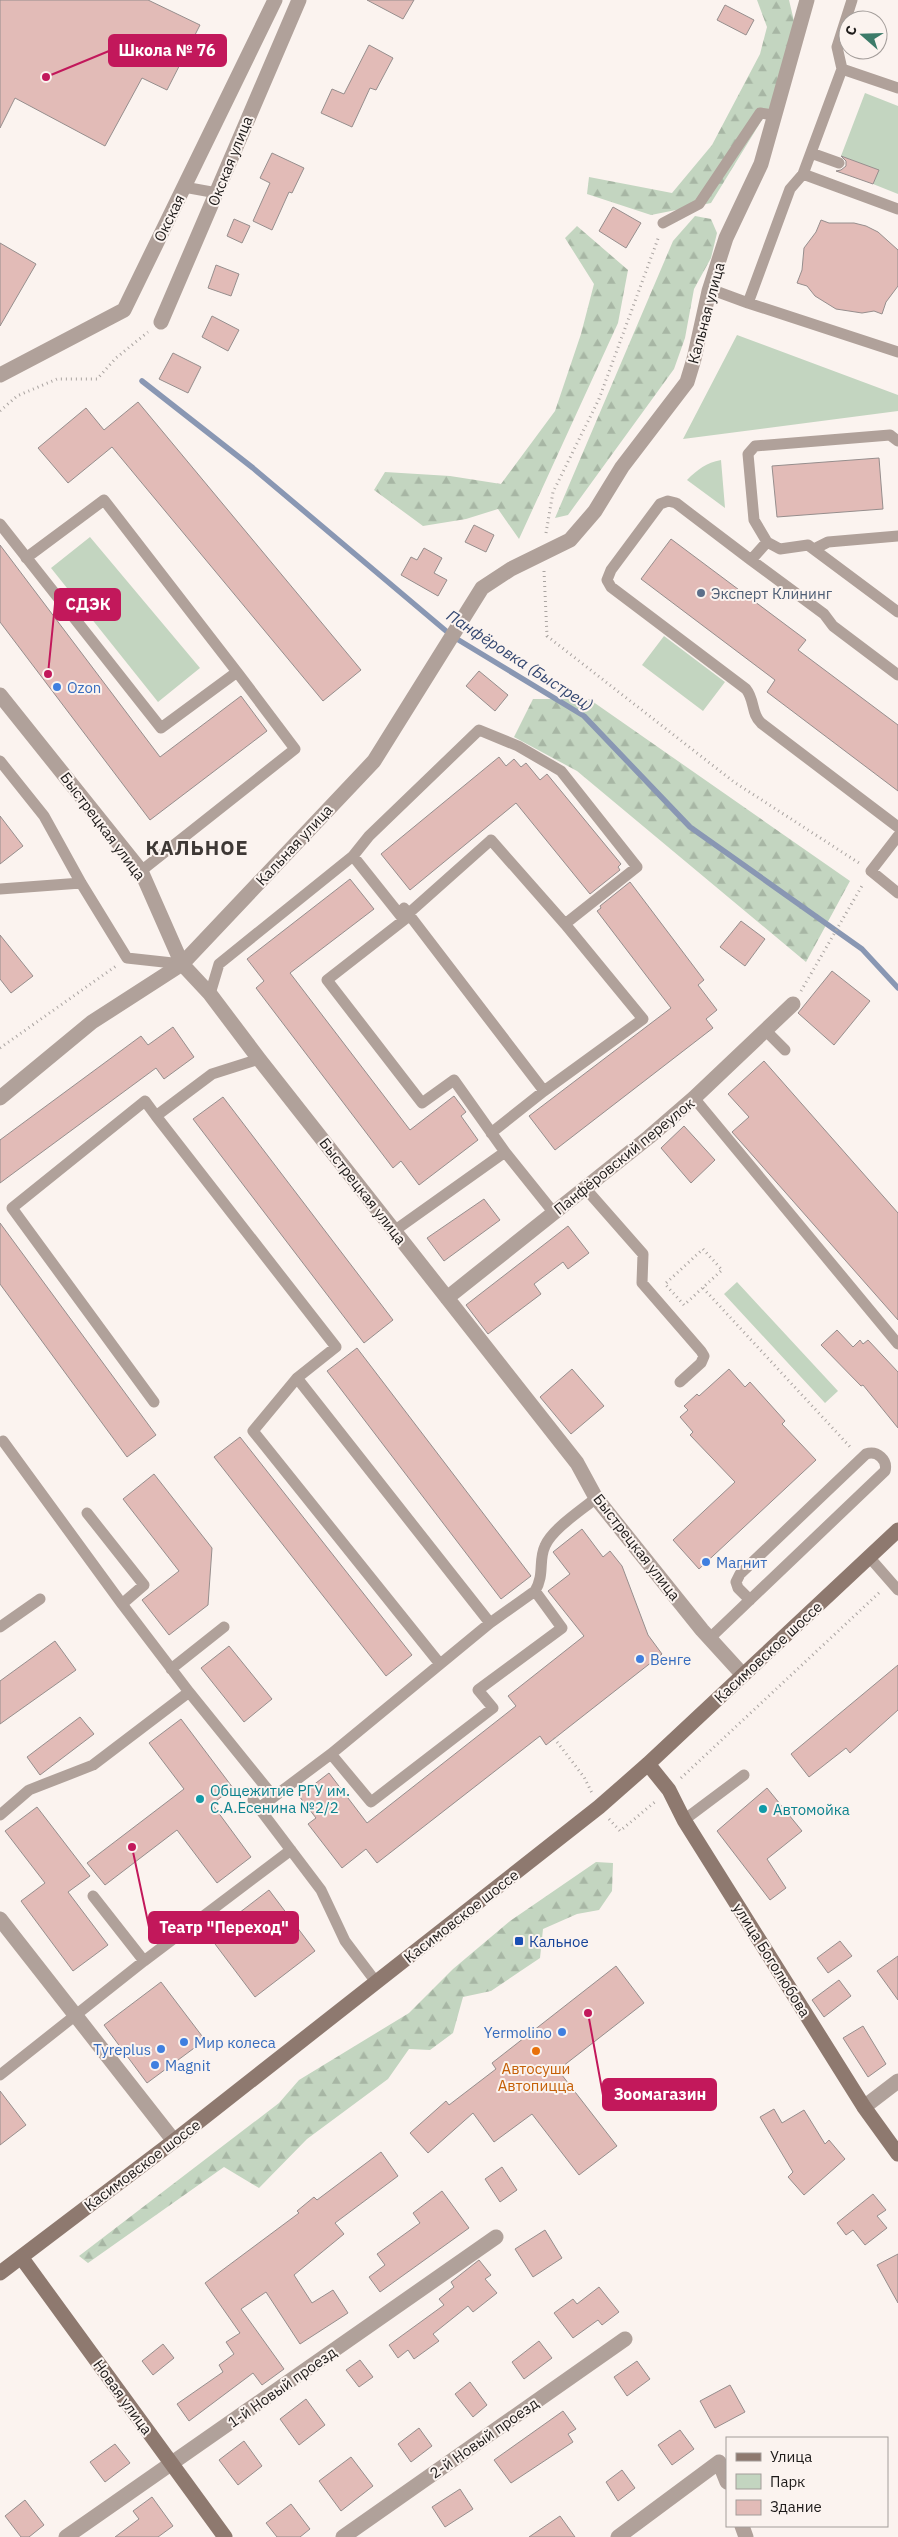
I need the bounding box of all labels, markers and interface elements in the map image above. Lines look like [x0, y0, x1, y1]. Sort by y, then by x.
north arrow [838, 10, 888, 60]
text: С [841, 23, 861, 38]
callout: Школа № 76 [109, 35, 226, 66]
text: Школа № 76 [118, 40, 216, 60]
street label: Окская улица [203, 113, 257, 209]
street label: Окская [149, 191, 189, 245]
street label: Кальная улица [683, 260, 729, 366]
place label: Эксперт Клининг [711, 584, 833, 603]
marker: Эксперт Клининг [695, 587, 707, 599]
callout: СДЭК [55, 589, 120, 620]
text: СДЭК [66, 594, 111, 614]
water label: Панфёровка (Быстрец) [443, 605, 597, 715]
place label: Ozon [67, 678, 101, 697]
marker: Ozon [51, 681, 63, 693]
street label: Быстрецкая улица [56, 768, 150, 884]
street label: Кальная улица [252, 800, 336, 890]
district label: КАЛЬНОЕ [145, 834, 249, 861]
street label: Панфёровский переулок [550, 1093, 698, 1219]
street label: Быстрецкая улица [315, 1134, 411, 1248]
street label: Быстрецкая улица [589, 1490, 685, 1604]
place label: Магнит [716, 1553, 767, 1572]
marker: Магнит [700, 1556, 712, 1568]
street label: Касимовское шоссе [710, 1597, 826, 1707]
place label: Венге [650, 1650, 691, 1669]
marker: Венге [634, 1653, 646, 1665]
place label: Общежитие РГУ им. С.А.Есенина №2/2 [210, 1781, 350, 1817]
marker: Общежитие РГУ им. С.А.Есенина №2/2 [194, 1793, 206, 1805]
place label: Автомойка [773, 1800, 850, 1819]
marker: Автомойка [757, 1803, 769, 1815]
street label: Касимовское шоссе [400, 1865, 522, 1967]
street label: улица Боголюбова [729, 1899, 815, 2021]
callout: Театр "Переход" [149, 1912, 298, 1943]
text: Театр "Переход" [159, 1917, 289, 1937]
place label: Кальное [529, 1932, 589, 1951]
marker: Кальное [513, 1935, 525, 1947]
place label: Yermolino [484, 2023, 552, 2042]
marker: Yermolino [556, 2026, 568, 2038]
place label: Мир колеса [194, 2033, 276, 2052]
marker: Мир колеса [178, 2036, 190, 2048]
place label: Tyreplus [93, 2040, 151, 2059]
marker: Tyreplus [155, 2043, 167, 2055]
marker: Автосуши Автопицца [530, 2045, 542, 2057]
place label: Magnit [165, 2056, 211, 2075]
marker: Magnit [149, 2059, 161, 2071]
place label: Автосуши Автопицца [498, 2059, 574, 2095]
callout: Зоомагазин [603, 2079, 716, 2110]
text: Зоомагазин [614, 2084, 706, 2104]
street label: Касимовское шоссе [80, 2115, 204, 2215]
street label: 1-й Новый проезд [224, 2342, 340, 2432]
street label: Новая улица [89, 2356, 157, 2438]
street label: 2-й Новый проезд [426, 2393, 542, 2483]
legend [726, 2437, 888, 2527]
text: Улица [770, 2447, 812, 2466]
text: Парк [770, 2472, 805, 2491]
text: Здание [770, 2497, 822, 2516]

